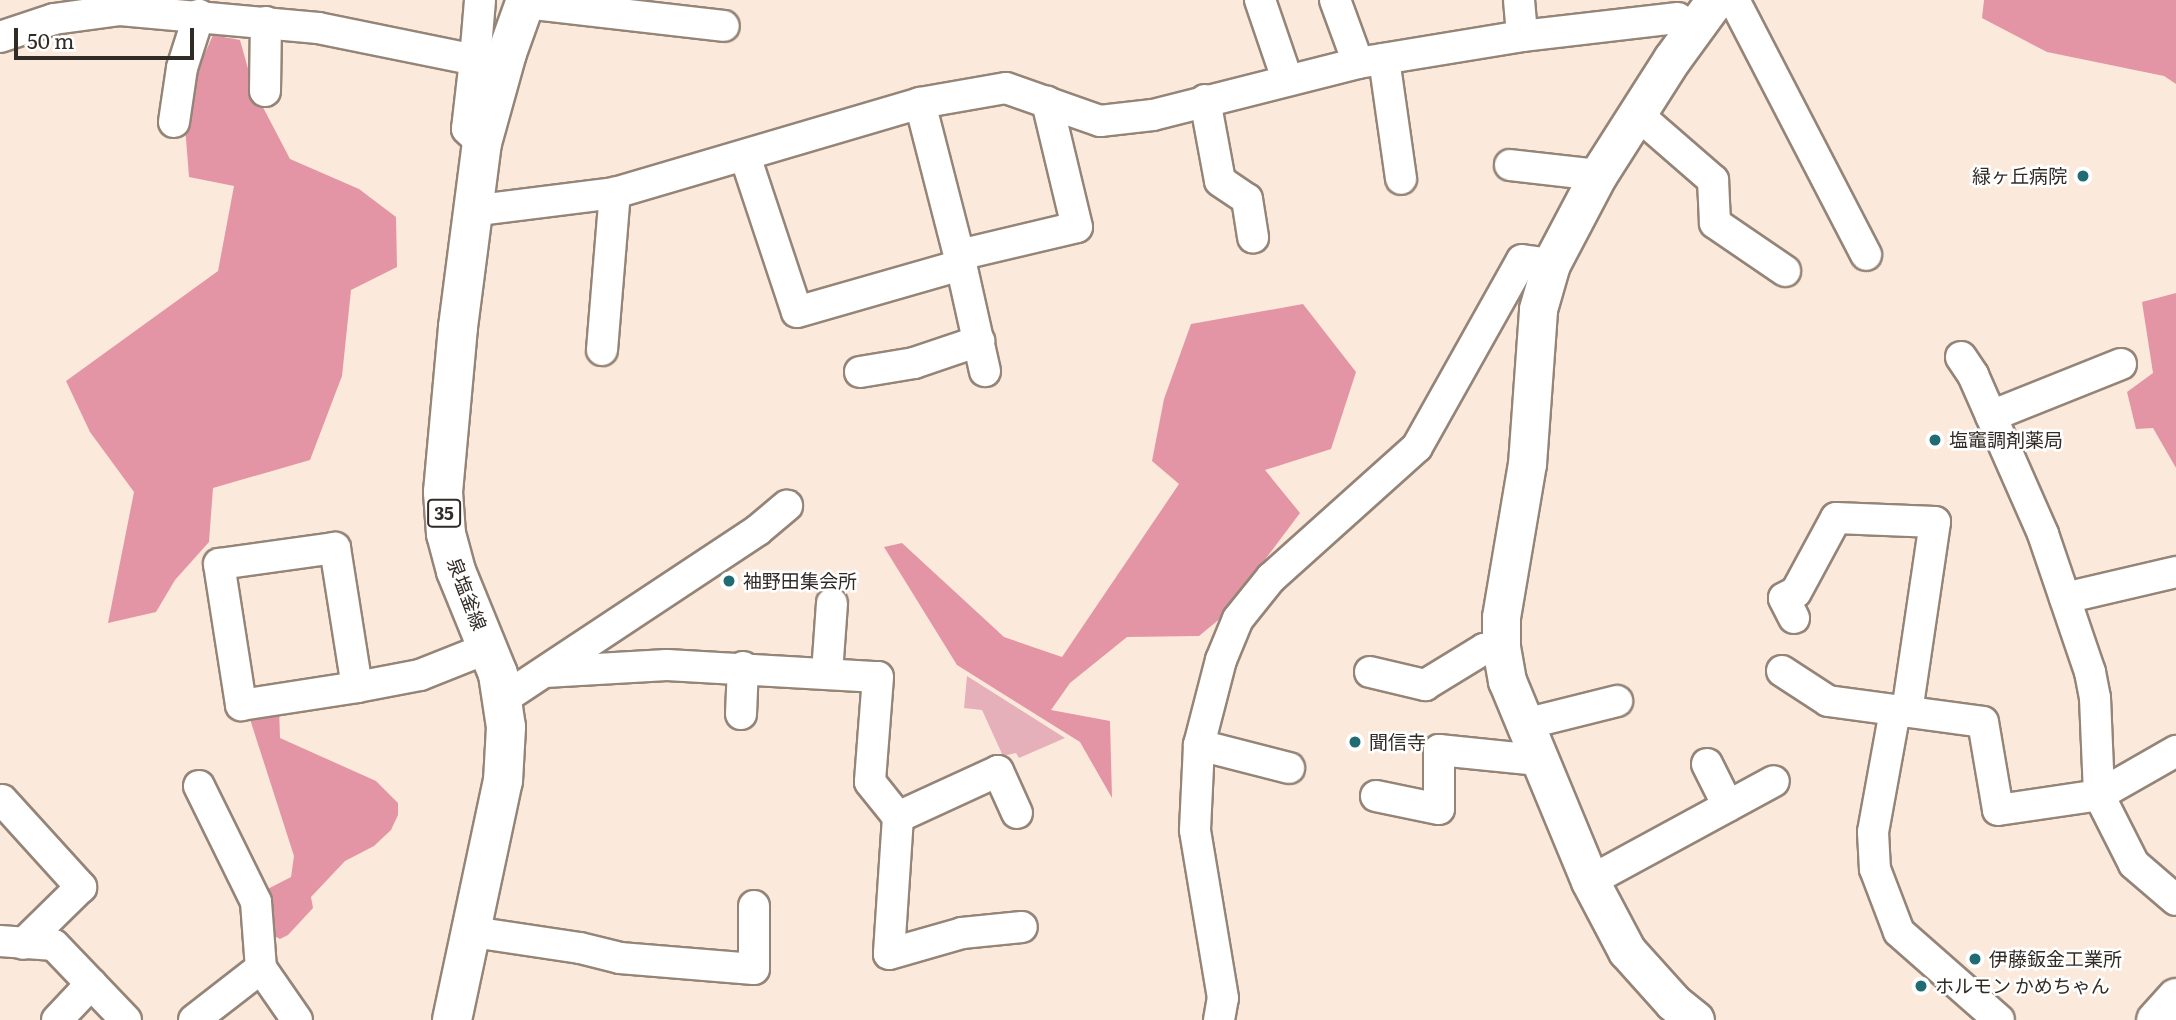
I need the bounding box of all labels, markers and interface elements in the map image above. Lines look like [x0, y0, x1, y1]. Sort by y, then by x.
scale bar [18, 14, 198, 58]
text: 50 m [27, 24, 74, 55]
place label: 緑ヶ丘病院 [1972, 165, 2067, 187]
marker: 緑ヶ丘病院 [2073, 166, 2093, 186]
place label: 塩竈調剤薬局 [1949, 429, 2063, 451]
marker: 塩竈調剤薬局 [1927, 432, 1943, 448]
road number: 35 [426, 499, 462, 528]
street label: 泉塩釜線 [443, 554, 491, 634]
place label: 袖野田集会所 [743, 570, 857, 592]
marker: 袖野田集会所 [721, 573, 737, 589]
place label: 聞信寺 [1369, 731, 1426, 753]
marker: 聞信寺 [1347, 734, 1363, 750]
place label: 伊藤鈑金工業所 [1989, 948, 2122, 970]
marker: 伊藤鈑金工業所 [1967, 951, 1983, 967]
place label: ホルモン かめちゃん [1935, 975, 2110, 997]
marker: ホルモン かめちゃん [1913, 978, 1929, 994]

